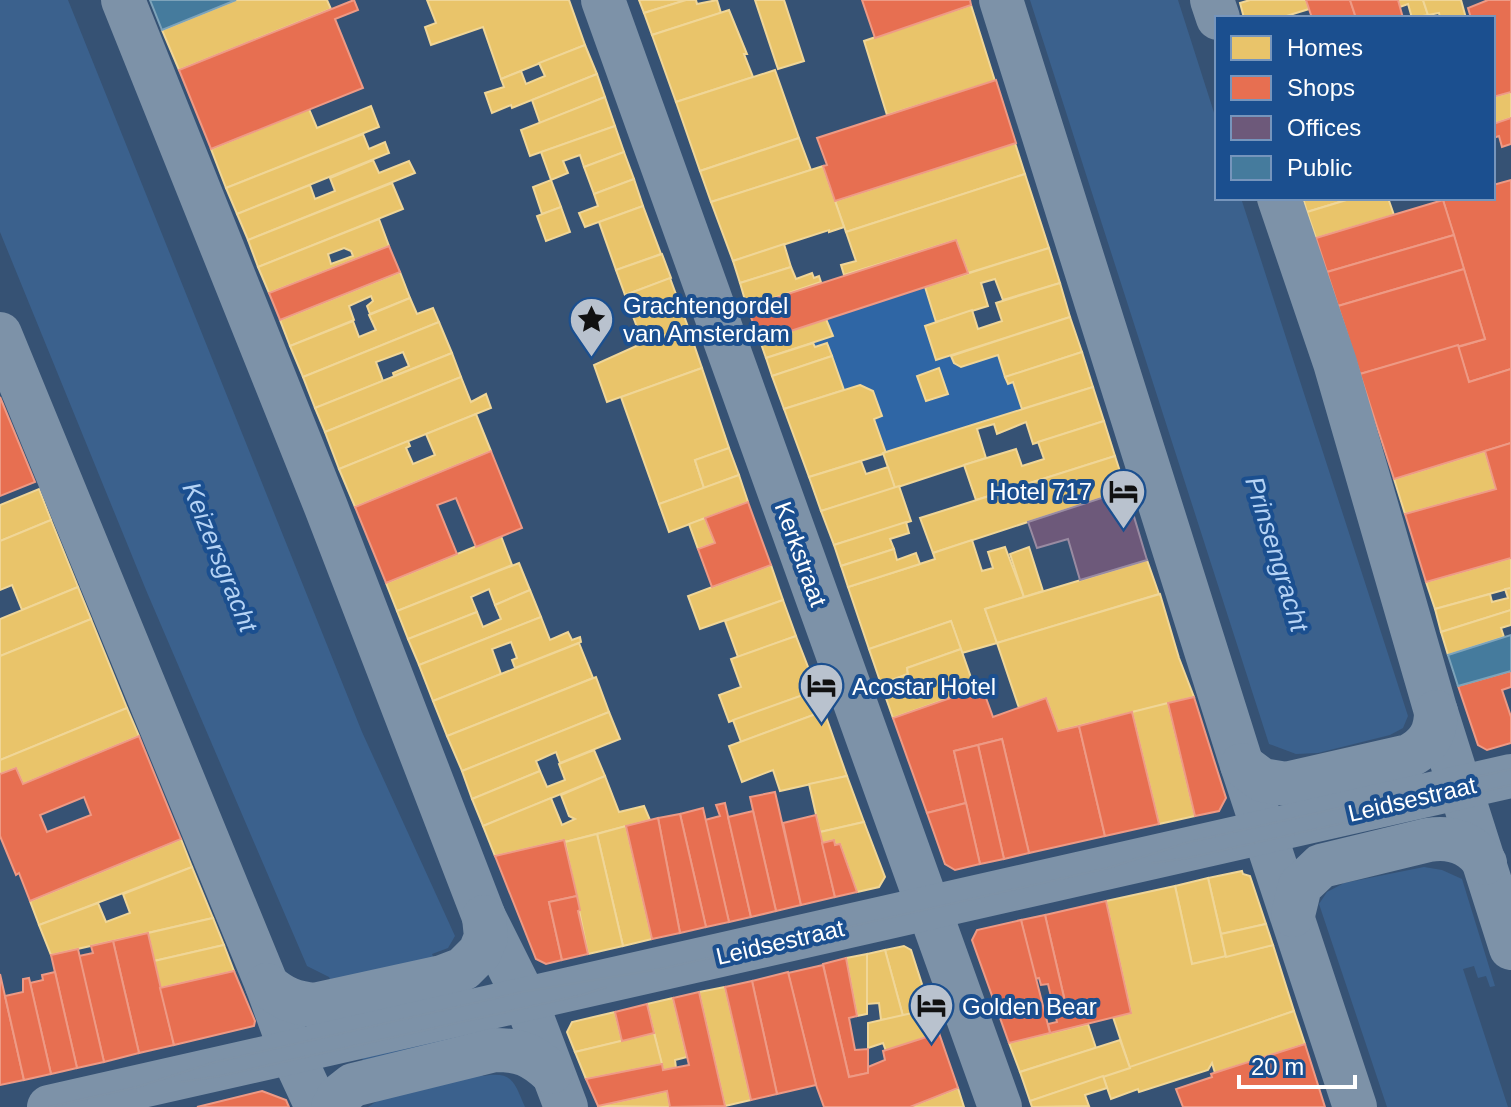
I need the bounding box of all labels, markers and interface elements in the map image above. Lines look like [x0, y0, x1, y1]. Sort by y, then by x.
legend [1215, 16, 1495, 200]
text: Homes [1287, 34, 1363, 61]
text: Shops [1287, 74, 1355, 101]
text: Offices [1287, 114, 1361, 141]
text: Public [1287, 154, 1352, 181]
place label: Grachtengordel van Amsterdam [623, 292, 790, 347]
place icon: Grachtengordel van Amsterdam [568, 295, 616, 358]
hotel icon: Hotel 717 [1099, 467, 1147, 530]
water label: Prinsengracht [1239, 473, 1315, 637]
water label: Keizersgracht [176, 478, 264, 638]
place label: Hotel 717 [989, 478, 1092, 505]
street label: Kerkstraat [770, 498, 833, 610]
hotel icon: Acostar Hotel [797, 662, 845, 725]
place label: Acostar Hotel [852, 673, 996, 700]
street label: Leidsestraat [1345, 771, 1479, 827]
street label: Leidsestraat [713, 914, 847, 970]
hotel icon: Golden Bear [907, 982, 955, 1045]
place label: Golden Bear [962, 993, 1097, 1020]
scale bar [1239, 1039, 1355, 1089]
text: 20 m [1251, 1053, 1304, 1080]

